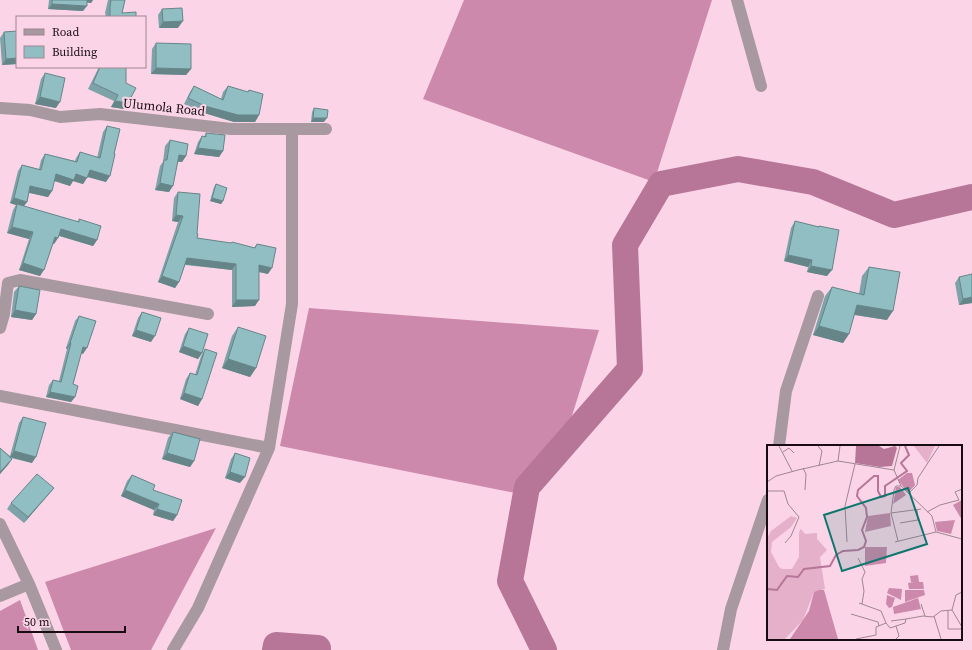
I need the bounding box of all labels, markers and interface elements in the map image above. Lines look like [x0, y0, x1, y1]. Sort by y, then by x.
legend [16, 16, 146, 68]
text: Road [52, 24, 79, 40]
text: Building [52, 44, 97, 60]
street label: Ulumola Road [122, 94, 206, 120]
inset map [767, 445, 962, 640]
scale bar [18, 608, 125, 634]
text: 50 m [24, 614, 50, 630]

